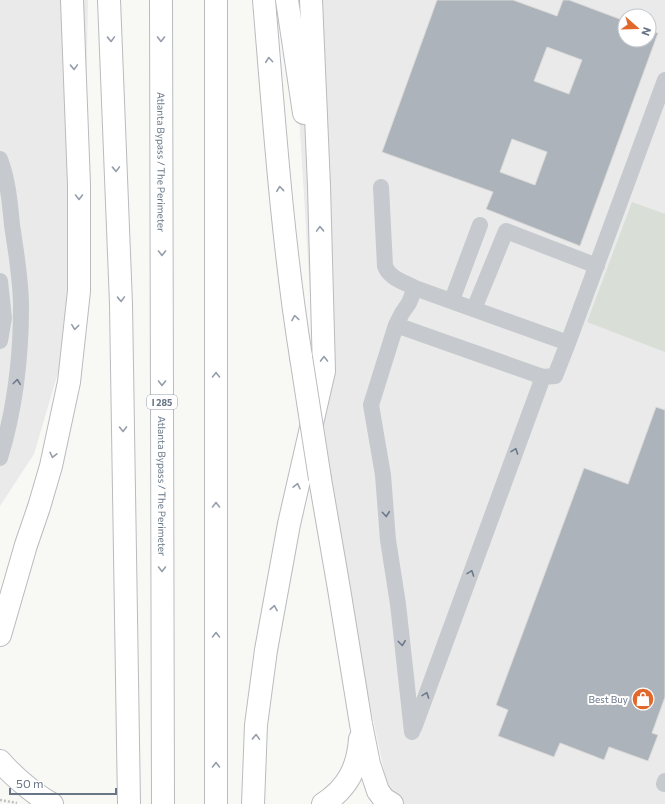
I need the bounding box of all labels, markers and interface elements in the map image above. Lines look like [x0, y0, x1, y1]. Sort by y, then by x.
north arrow [617, 8, 657, 48]
text: N [639, 25, 654, 38]
one-way arrow [107, 36, 115, 42]
one-way arrow [157, 36, 165, 42]
one-way arrow [265, 57, 274, 63]
one-way arrow [70, 64, 79, 70]
street label: Atlanta Bypass / The Perimeter [155, 92, 168, 232]
one-way arrow [112, 166, 120, 172]
one-way arrow [276, 186, 285, 192]
one-way arrow [75, 194, 83, 200]
one-way arrow [316, 226, 325, 232]
one-way arrow [158, 250, 166, 256]
one-way arrow [117, 296, 125, 302]
one-way arrow [291, 315, 300, 321]
one-way arrow [71, 324, 80, 330]
one-way arrow [319, 356, 328, 362]
one-way arrow [212, 372, 220, 378]
one-way arrow [12, 379, 21, 385]
one-way arrow [158, 380, 166, 386]
road number: I 285 [147, 395, 177, 409]
street label: Atlanta Bypass / The Perimeter [156, 416, 168, 556]
one-way arrow [119, 426, 127, 432]
one-way arrow [511, 448, 519, 455]
one-way arrow [50, 451, 58, 458]
one-way arrow [293, 483, 301, 489]
one-way arrow [212, 502, 220, 508]
one-way arrow [381, 511, 390, 517]
one-way arrow [158, 566, 166, 572]
one-way arrow [466, 570, 474, 577]
one-way arrow [269, 605, 277, 611]
one-way arrow [212, 632, 220, 638]
one-way arrow [397, 640, 406, 646]
shop icon: Best Buy [630, 686, 656, 712]
one-way arrow [421, 692, 429, 699]
place label: Best Buy [589, 693, 628, 705]
one-way arrow [251, 734, 260, 740]
one-way arrow [212, 762, 220, 768]
scale bar [10, 770, 116, 796]
text: 50 m [16, 776, 44, 790]

